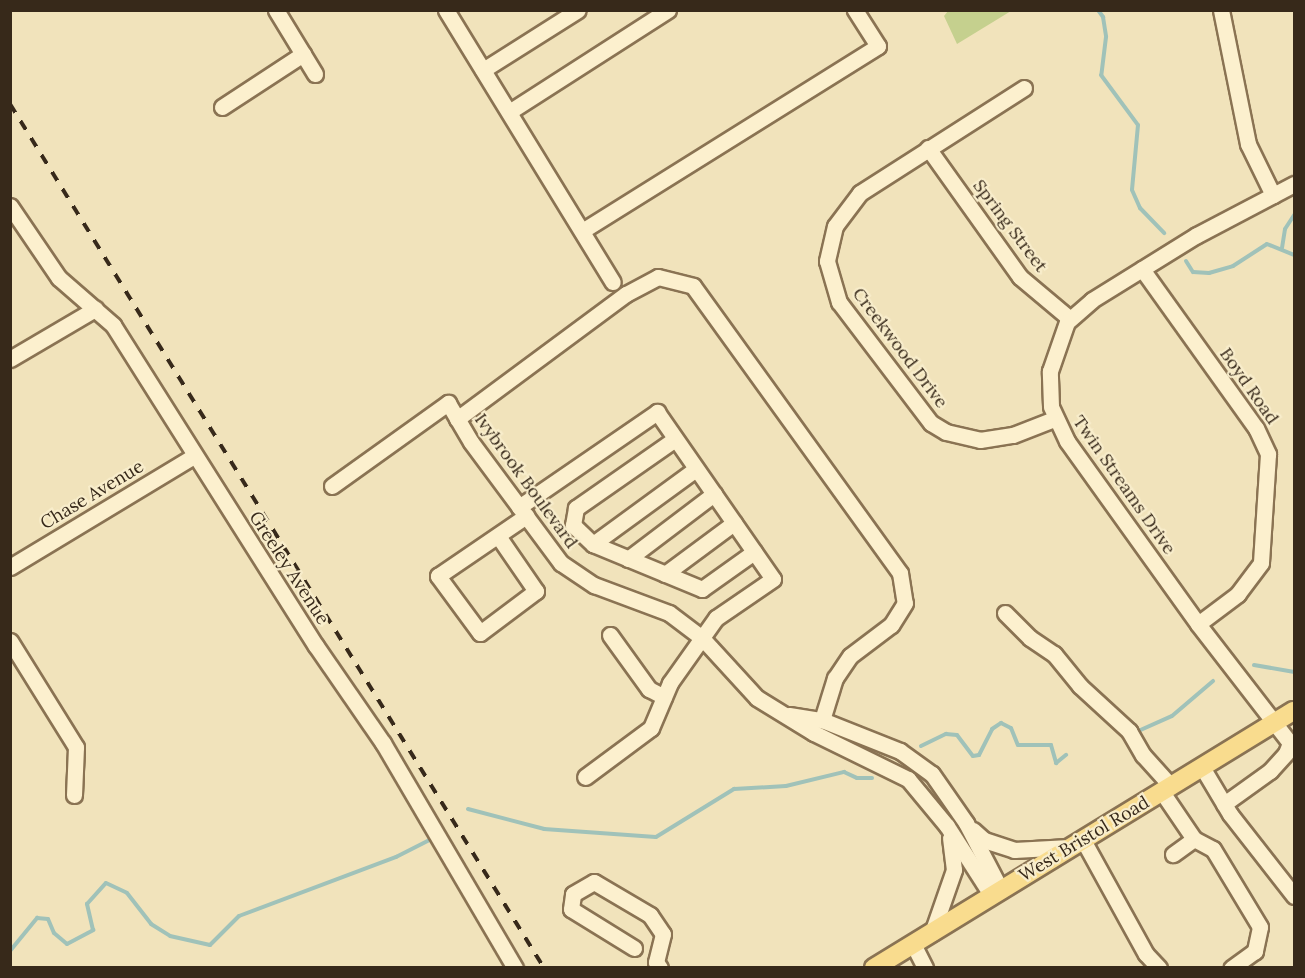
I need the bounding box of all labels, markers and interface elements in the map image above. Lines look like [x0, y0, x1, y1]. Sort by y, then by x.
street label: Spring Street [968, 175, 1052, 277]
street label: Creekwood Drive [848, 284, 952, 412]
street label: Boyd Road [1215, 344, 1283, 428]
street label: Ivybrook Boulevard [470, 409, 582, 553]
street label: Twin Streams Drive [1068, 411, 1180, 559]
street label: Chase Avenue [36, 456, 148, 534]
street label: Greeley Avenue [244, 507, 334, 629]
street label: West Bristol Road [1015, 792, 1153, 886]

